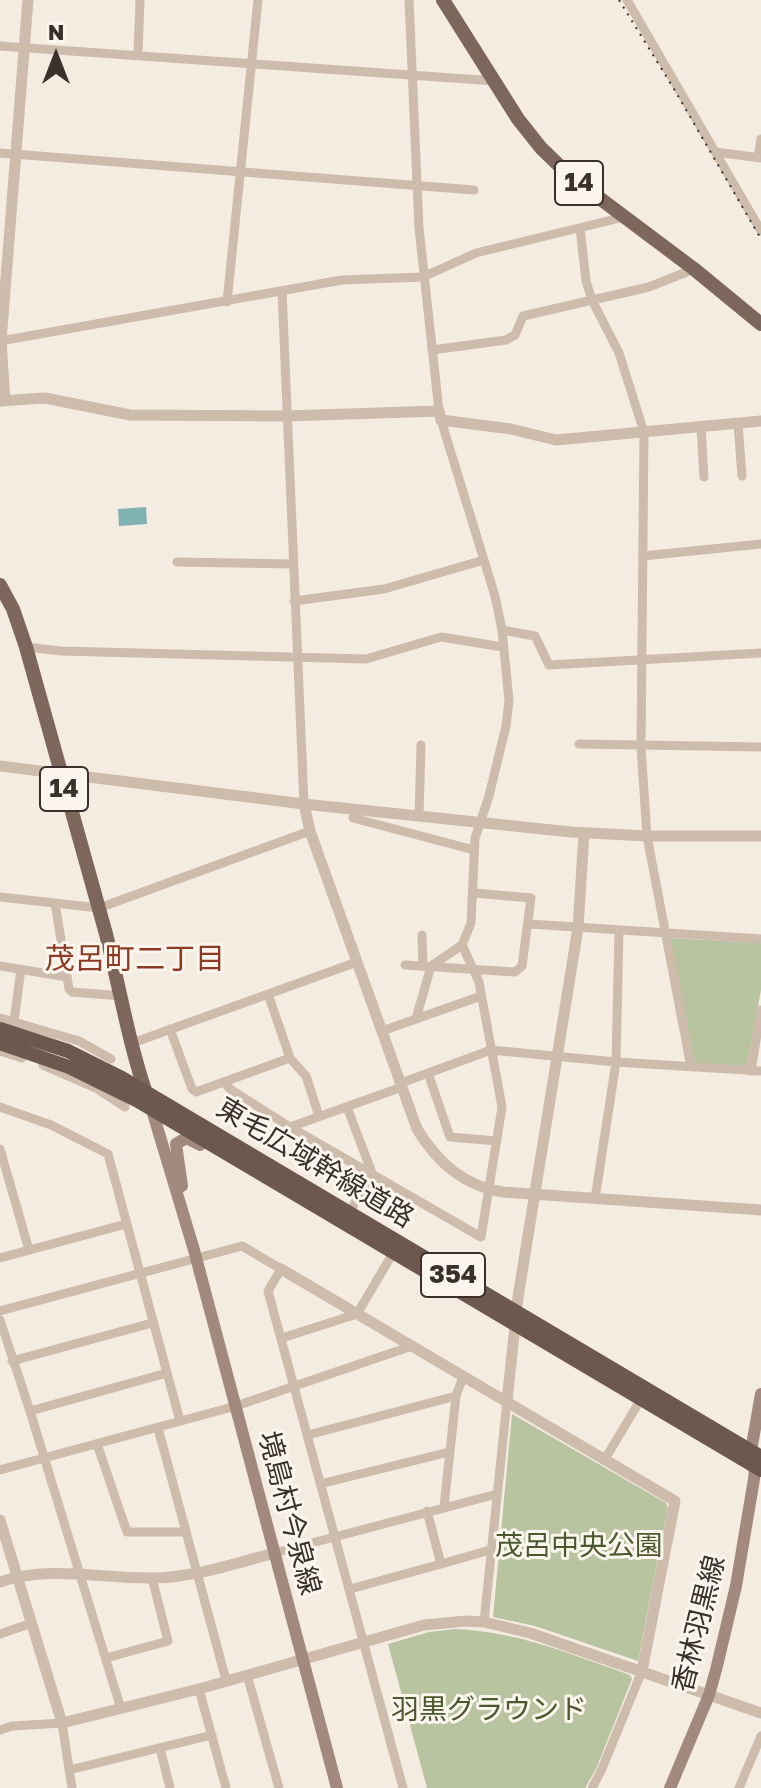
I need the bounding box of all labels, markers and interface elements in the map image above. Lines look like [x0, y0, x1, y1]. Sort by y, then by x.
north arrow [16, 16, 96, 96]
text: N [48, 18, 64, 45]
road number: 14 [555, 161, 603, 205]
road number: 14 [40, 767, 88, 811]
district label: 茂呂町二丁目 [45, 941, 225, 977]
street label: 東毛広域幹線道路 [210, 1091, 420, 1235]
road number: 354 [421, 1253, 485, 1297]
street label: 境島村今泉線 [251, 1428, 327, 1598]
park label: 茂呂中央公園 [495, 1529, 663, 1563]
street label: 香林羽黒線 [666, 1552, 732, 1696]
park label: 羽黒グラウンド [391, 1693, 587, 1727]

